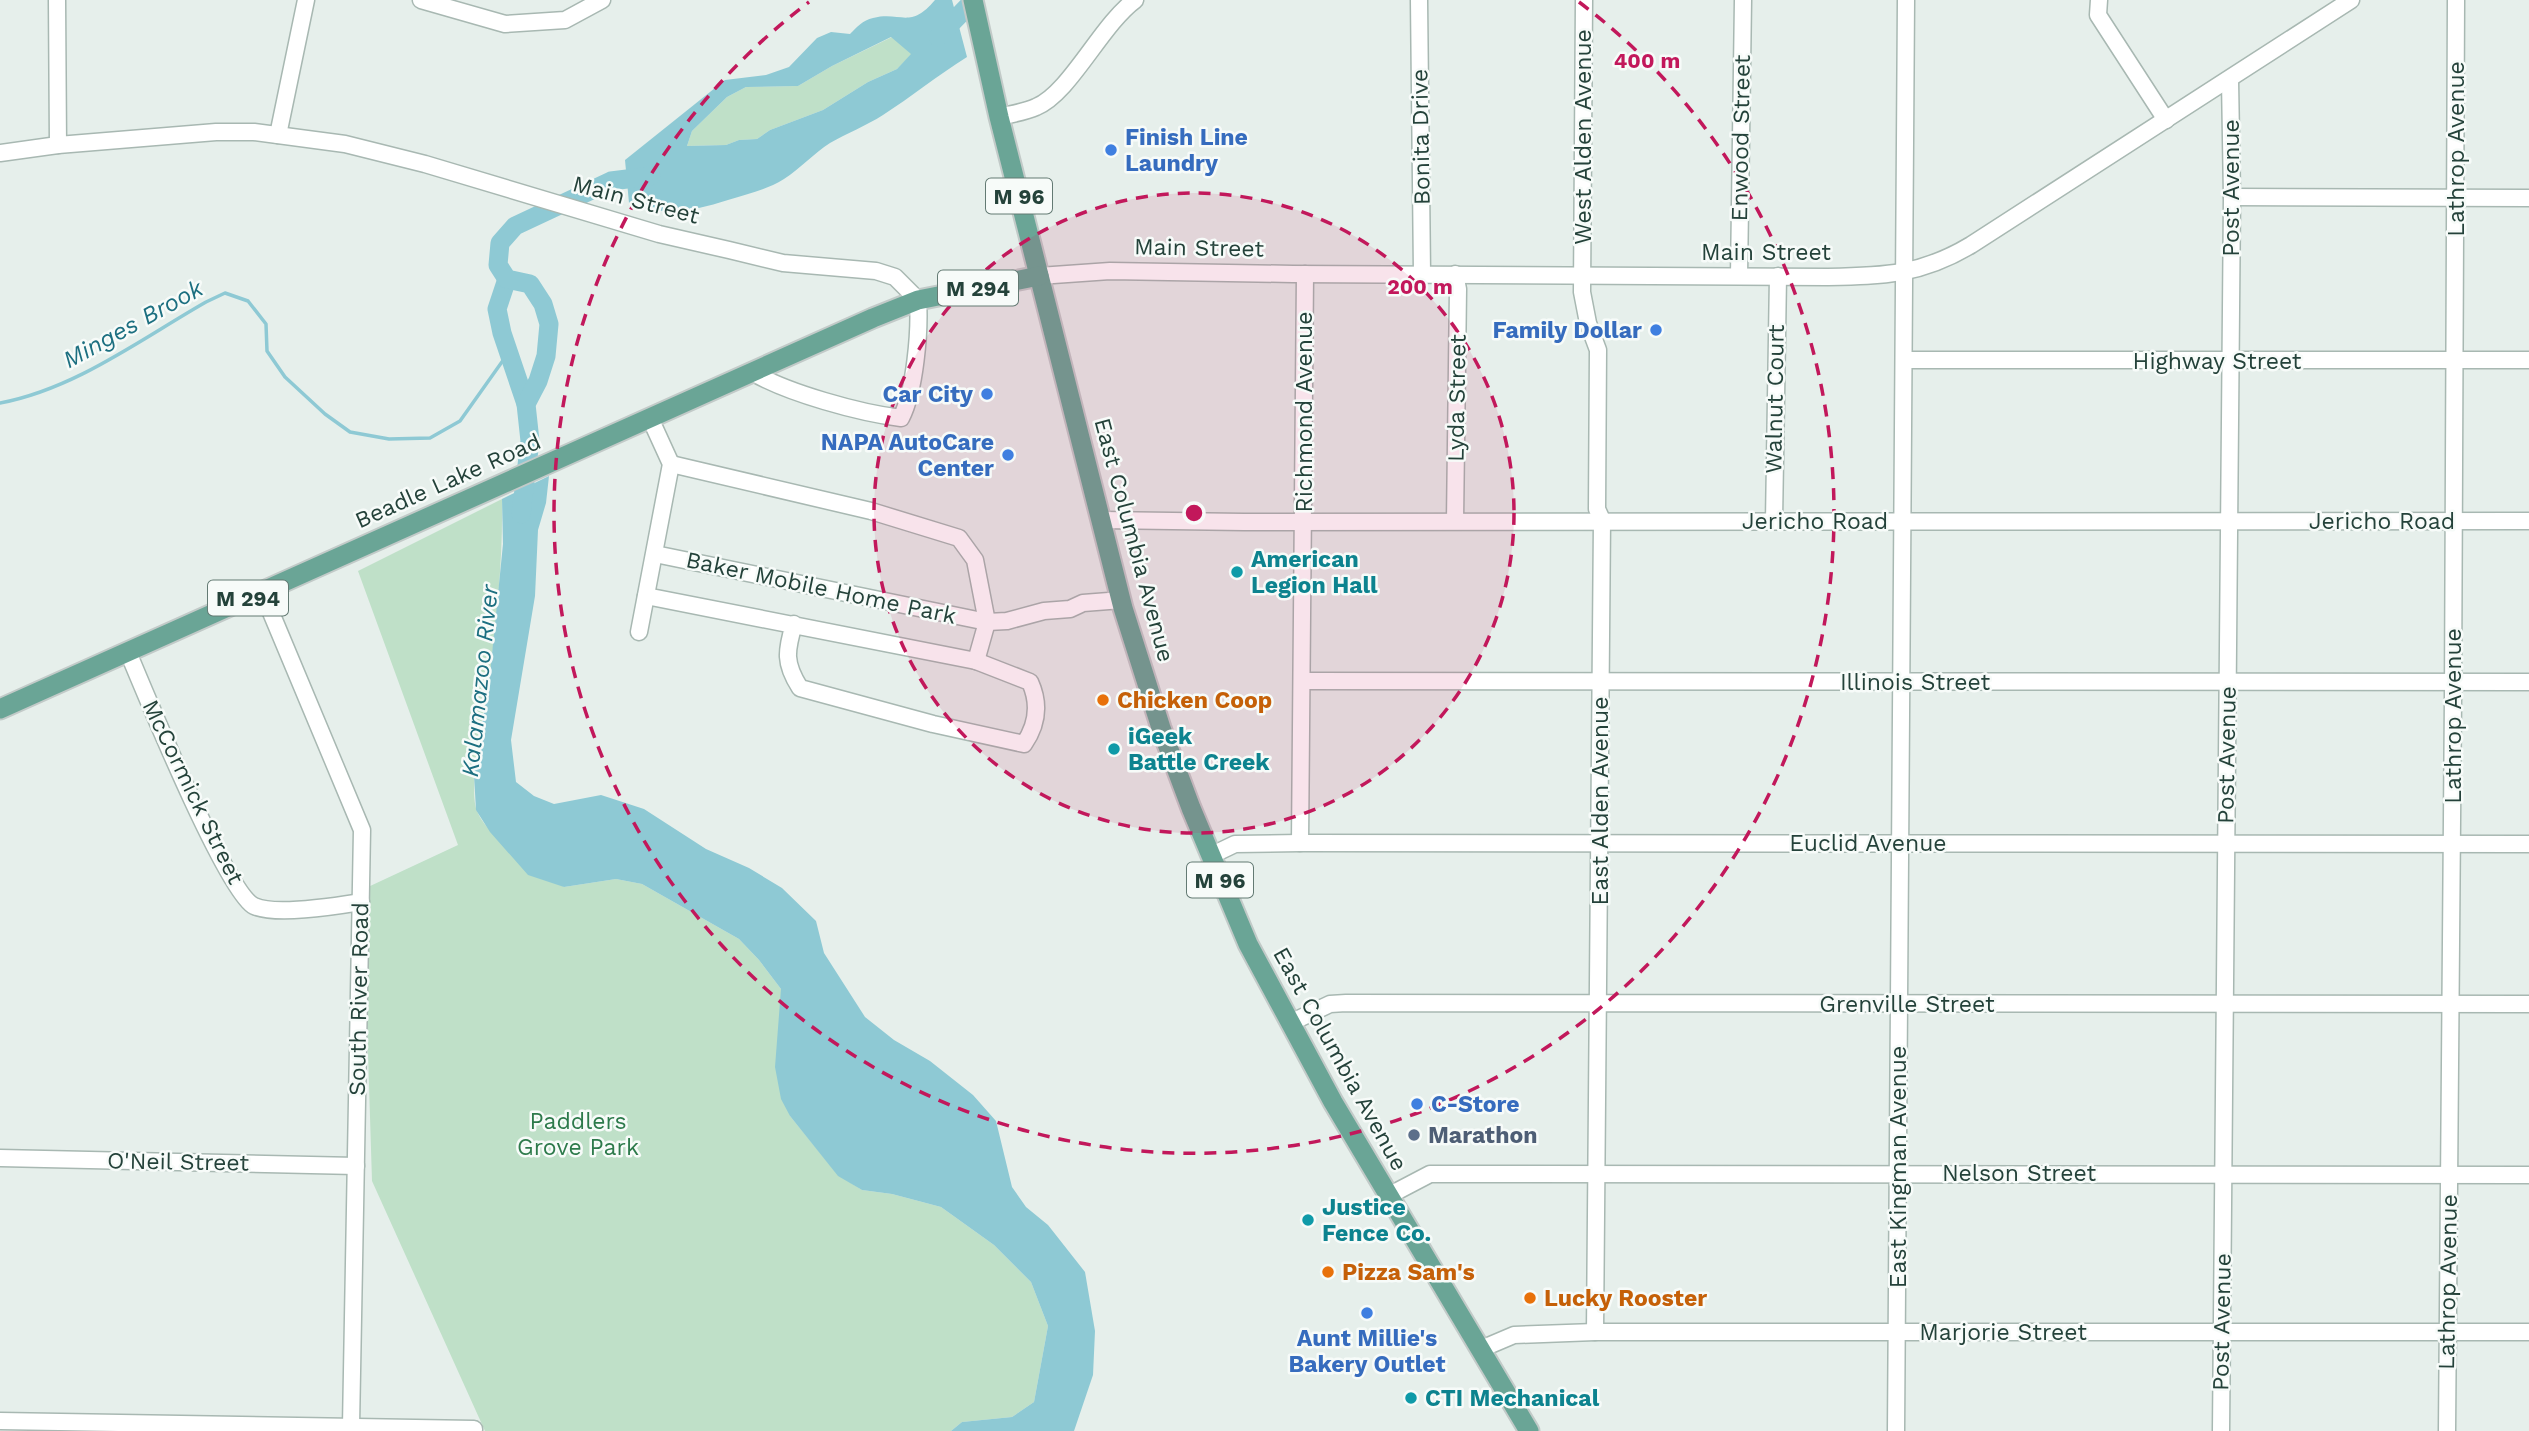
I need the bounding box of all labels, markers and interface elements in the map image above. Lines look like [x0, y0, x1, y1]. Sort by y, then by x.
street label: West Alden Avenue [1570, 29, 1597, 245]
text: 400 m [1614, 48, 1680, 73]
street label: Enwood Street [1726, 54, 1756, 222]
street label: Lathrop Avenue [2443, 61, 2470, 237]
street label: Bonita Drive [1406, 69, 1436, 205]
street label: Post Avenue [2218, 119, 2245, 257]
place label: Finish Line Laundry [1125, 124, 1248, 177]
marker: Finish Line Laundry [1103, 142, 1119, 158]
street label: Main Street [570, 170, 703, 230]
road number: M 96 [986, 178, 1052, 214]
street label: Main Street [1134, 233, 1265, 263]
street label: Main Street [1701, 239, 1831, 266]
road number: M 294 [938, 270, 1018, 306]
water label: Minges Brook [58, 274, 209, 374]
text: 200 m [1387, 274, 1453, 299]
street label: Richmond Avenue [1291, 311, 1318, 513]
place label: Family Dollar [1492, 317, 1642, 344]
marker: Family Dollar [1648, 322, 1664, 338]
street label: Walnut Court [1760, 324, 1790, 474]
street label: Lyda Street [1442, 334, 1472, 462]
street label: Highway Street [2133, 348, 2302, 375]
place label: Car City [883, 381, 973, 408]
marker: Car City [979, 386, 995, 402]
street label: East Columbia Avenue [1088, 415, 1180, 665]
street label: Beadle Lake Road [351, 428, 545, 534]
place label: NAPA AutoCare Center [821, 429, 994, 482]
marker: NAPA AutoCare Center [1000, 447, 1016, 463]
centre of rings [1182, 501, 1206, 525]
street label: Jericho Road [1742, 508, 1888, 535]
street label: Jericho Road [2309, 508, 2455, 535]
street label: Baker Mobile Home Park [683, 546, 959, 630]
place label: American Legion Hall [1251, 546, 1378, 599]
marker: American Legion Hall [1229, 564, 1245, 580]
road number: M 294 [208, 580, 288, 616]
water label: Kalamazoo River [456, 582, 504, 778]
street label: Lathrop Avenue [2440, 628, 2467, 804]
street label: Illinois Street [1840, 669, 1990, 696]
street label: Post Avenue [2212, 686, 2242, 824]
place label: Chicken Coop [1117, 687, 1272, 714]
marker: Chicken Coop [1095, 692, 1111, 708]
street label: McCormick Street [137, 695, 249, 889]
street label: East Alden Avenue [1587, 697, 1614, 905]
place label: iGeek Battle Creek [1128, 723, 1270, 776]
marker: iGeek Battle Creek [1106, 741, 1122, 757]
street label: Euclid Avenue [1789, 830, 1947, 857]
road number: M 96 [1187, 862, 1253, 898]
street label: South River Road [344, 902, 374, 1096]
street label: East Columbia Avenue [1267, 943, 1413, 1175]
street label: Grenville Street [1819, 991, 1995, 1018]
street label: East Kingman Avenue [1885, 1046, 1912, 1288]
place label: C-Store [1431, 1091, 1520, 1118]
marker: C-Store [1409, 1096, 1425, 1112]
park label: Paddlers Grove Park [517, 1108, 639, 1161]
place label: Marathon [1428, 1122, 1537, 1149]
marker: Marathon [1406, 1127, 1422, 1143]
street label: O'Neil Street [107, 1147, 250, 1177]
street label: Nelson Street [1942, 1160, 2096, 1187]
place label: Justice Fence Co. [1322, 1194, 1431, 1247]
street label: Lathrop Avenue [2433, 1194, 2463, 1370]
marker: Justice Fence Co. [1300, 1212, 1316, 1228]
street label: Post Avenue [2207, 1253, 2237, 1391]
place label: Pizza Sam's [1342, 1259, 1475, 1286]
marker: Pizza Sam's [1320, 1264, 1336, 1280]
place label: Lucky Rooster [1544, 1285, 1707, 1312]
marker: Lucky Rooster [1522, 1290, 1538, 1306]
marker: Aunt Millie's Bakery Outlet [1359, 1305, 1375, 1321]
street label: Marjorie Street [1919, 1319, 2087, 1346]
place label: Aunt Millie's Bakery Outlet [1289, 1325, 1445, 1378]
place label: CTI Mechanical [1425, 1385, 1600, 1412]
marker: CTI Mechanical [1403, 1390, 1419, 1406]

